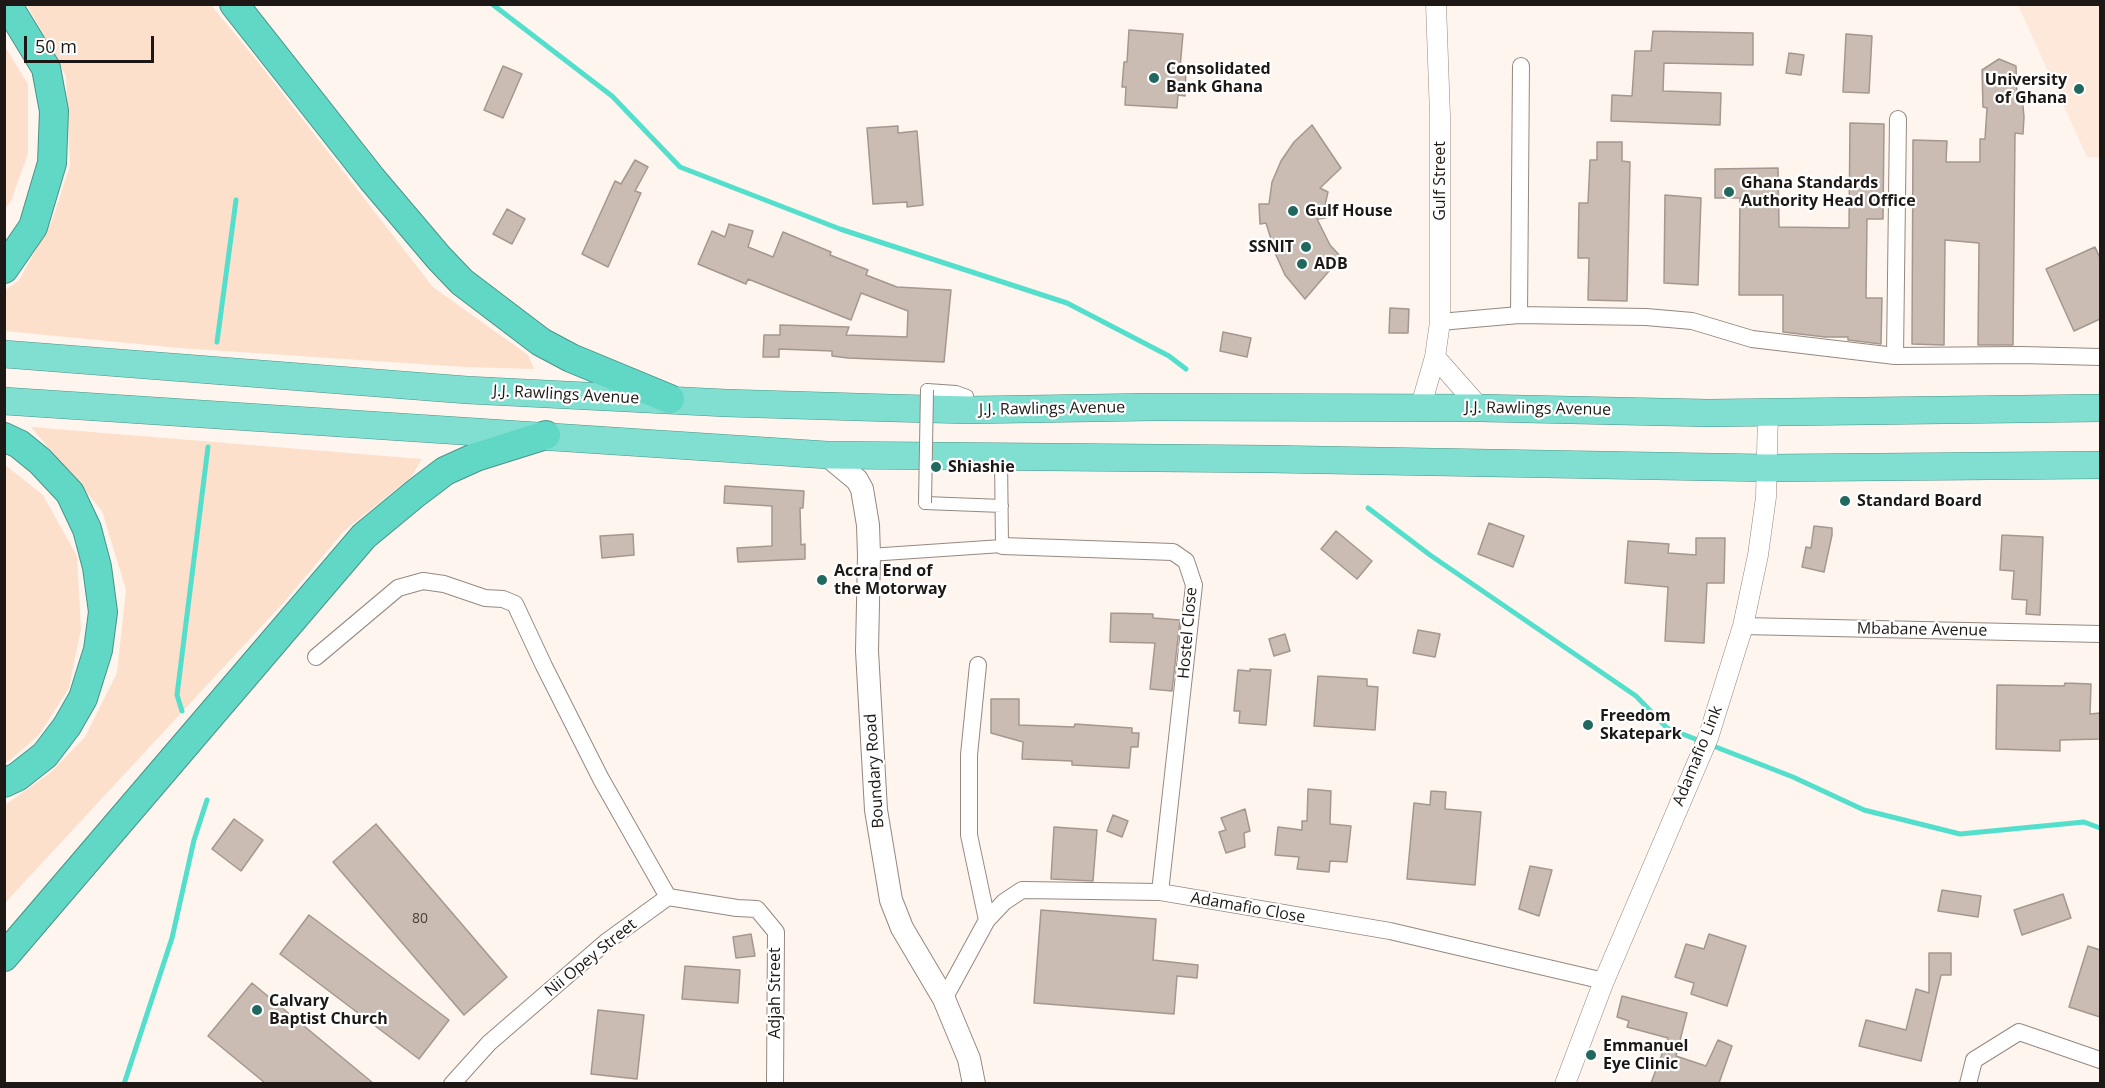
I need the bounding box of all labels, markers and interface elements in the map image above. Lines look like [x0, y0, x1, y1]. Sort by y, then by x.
scale bar [27, 24, 158, 62]
text: 50 m [35, 34, 77, 58]
place label: Consolidated Bank Ghana [1166, 59, 1271, 97]
place label: University of Ghana [1985, 70, 2067, 108]
marker: Consolidated Bank Ghana [1147, 71, 1161, 85]
marker: University of Ghana [2072, 82, 2086, 96]
street label: Gulf Street [1430, 141, 1450, 221]
place label: Ghana Standards Authority Head Office [1741, 173, 1916, 211]
marker: Ghana Standards Authority Head Office [1722, 185, 1736, 199]
place label: Gulf House [1305, 201, 1392, 221]
marker: Gulf House [1286, 204, 1300, 218]
place label: SSNIT [1249, 237, 1294, 257]
marker: SSNIT [1299, 240, 1313, 254]
place label: ADB [1314, 254, 1348, 274]
marker: ADB [1295, 257, 1309, 271]
street label: J.J. Rawlings Avenue [492, 382, 640, 408]
street label: J.J. Rawlings Avenue [979, 398, 1125, 420]
street label: J.J. Rawlings Avenue [1465, 398, 1611, 420]
place label: Shiashie [948, 457, 1015, 477]
marker: Shiashie [929, 460, 943, 474]
place label: Standard Board [1857, 491, 1982, 511]
marker: Standard Board [1838, 494, 1852, 508]
place label: Accra End of the Motorway [834, 561, 947, 599]
marker: Accra End of the Motorway [815, 573, 829, 587]
street label: Hostel Close [1174, 586, 1202, 680]
street label: Mbabane Avenue [1857, 619, 1987, 641]
street label: Adamafio Link [1669, 703, 1727, 809]
place label: Freedom Skatepark [1600, 706, 1682, 744]
street label: Boundary Road [861, 713, 889, 829]
marker: Freedom Skatepark [1581, 718, 1595, 732]
street label: Adamafio Close [1189, 888, 1307, 928]
house number: 80 [412, 911, 428, 927]
street label: Nii Opey Street [541, 915, 641, 1001]
street label: Adjah Street [765, 947, 785, 1039]
place label: Calvary Baptist Church [269, 991, 388, 1029]
marker: Calvary Baptist Church [250, 1003, 264, 1017]
place label: Emmanuel Eye Clinic [1603, 1036, 1688, 1074]
marker: Emmanuel Eye Clinic [1584, 1048, 1598, 1062]

